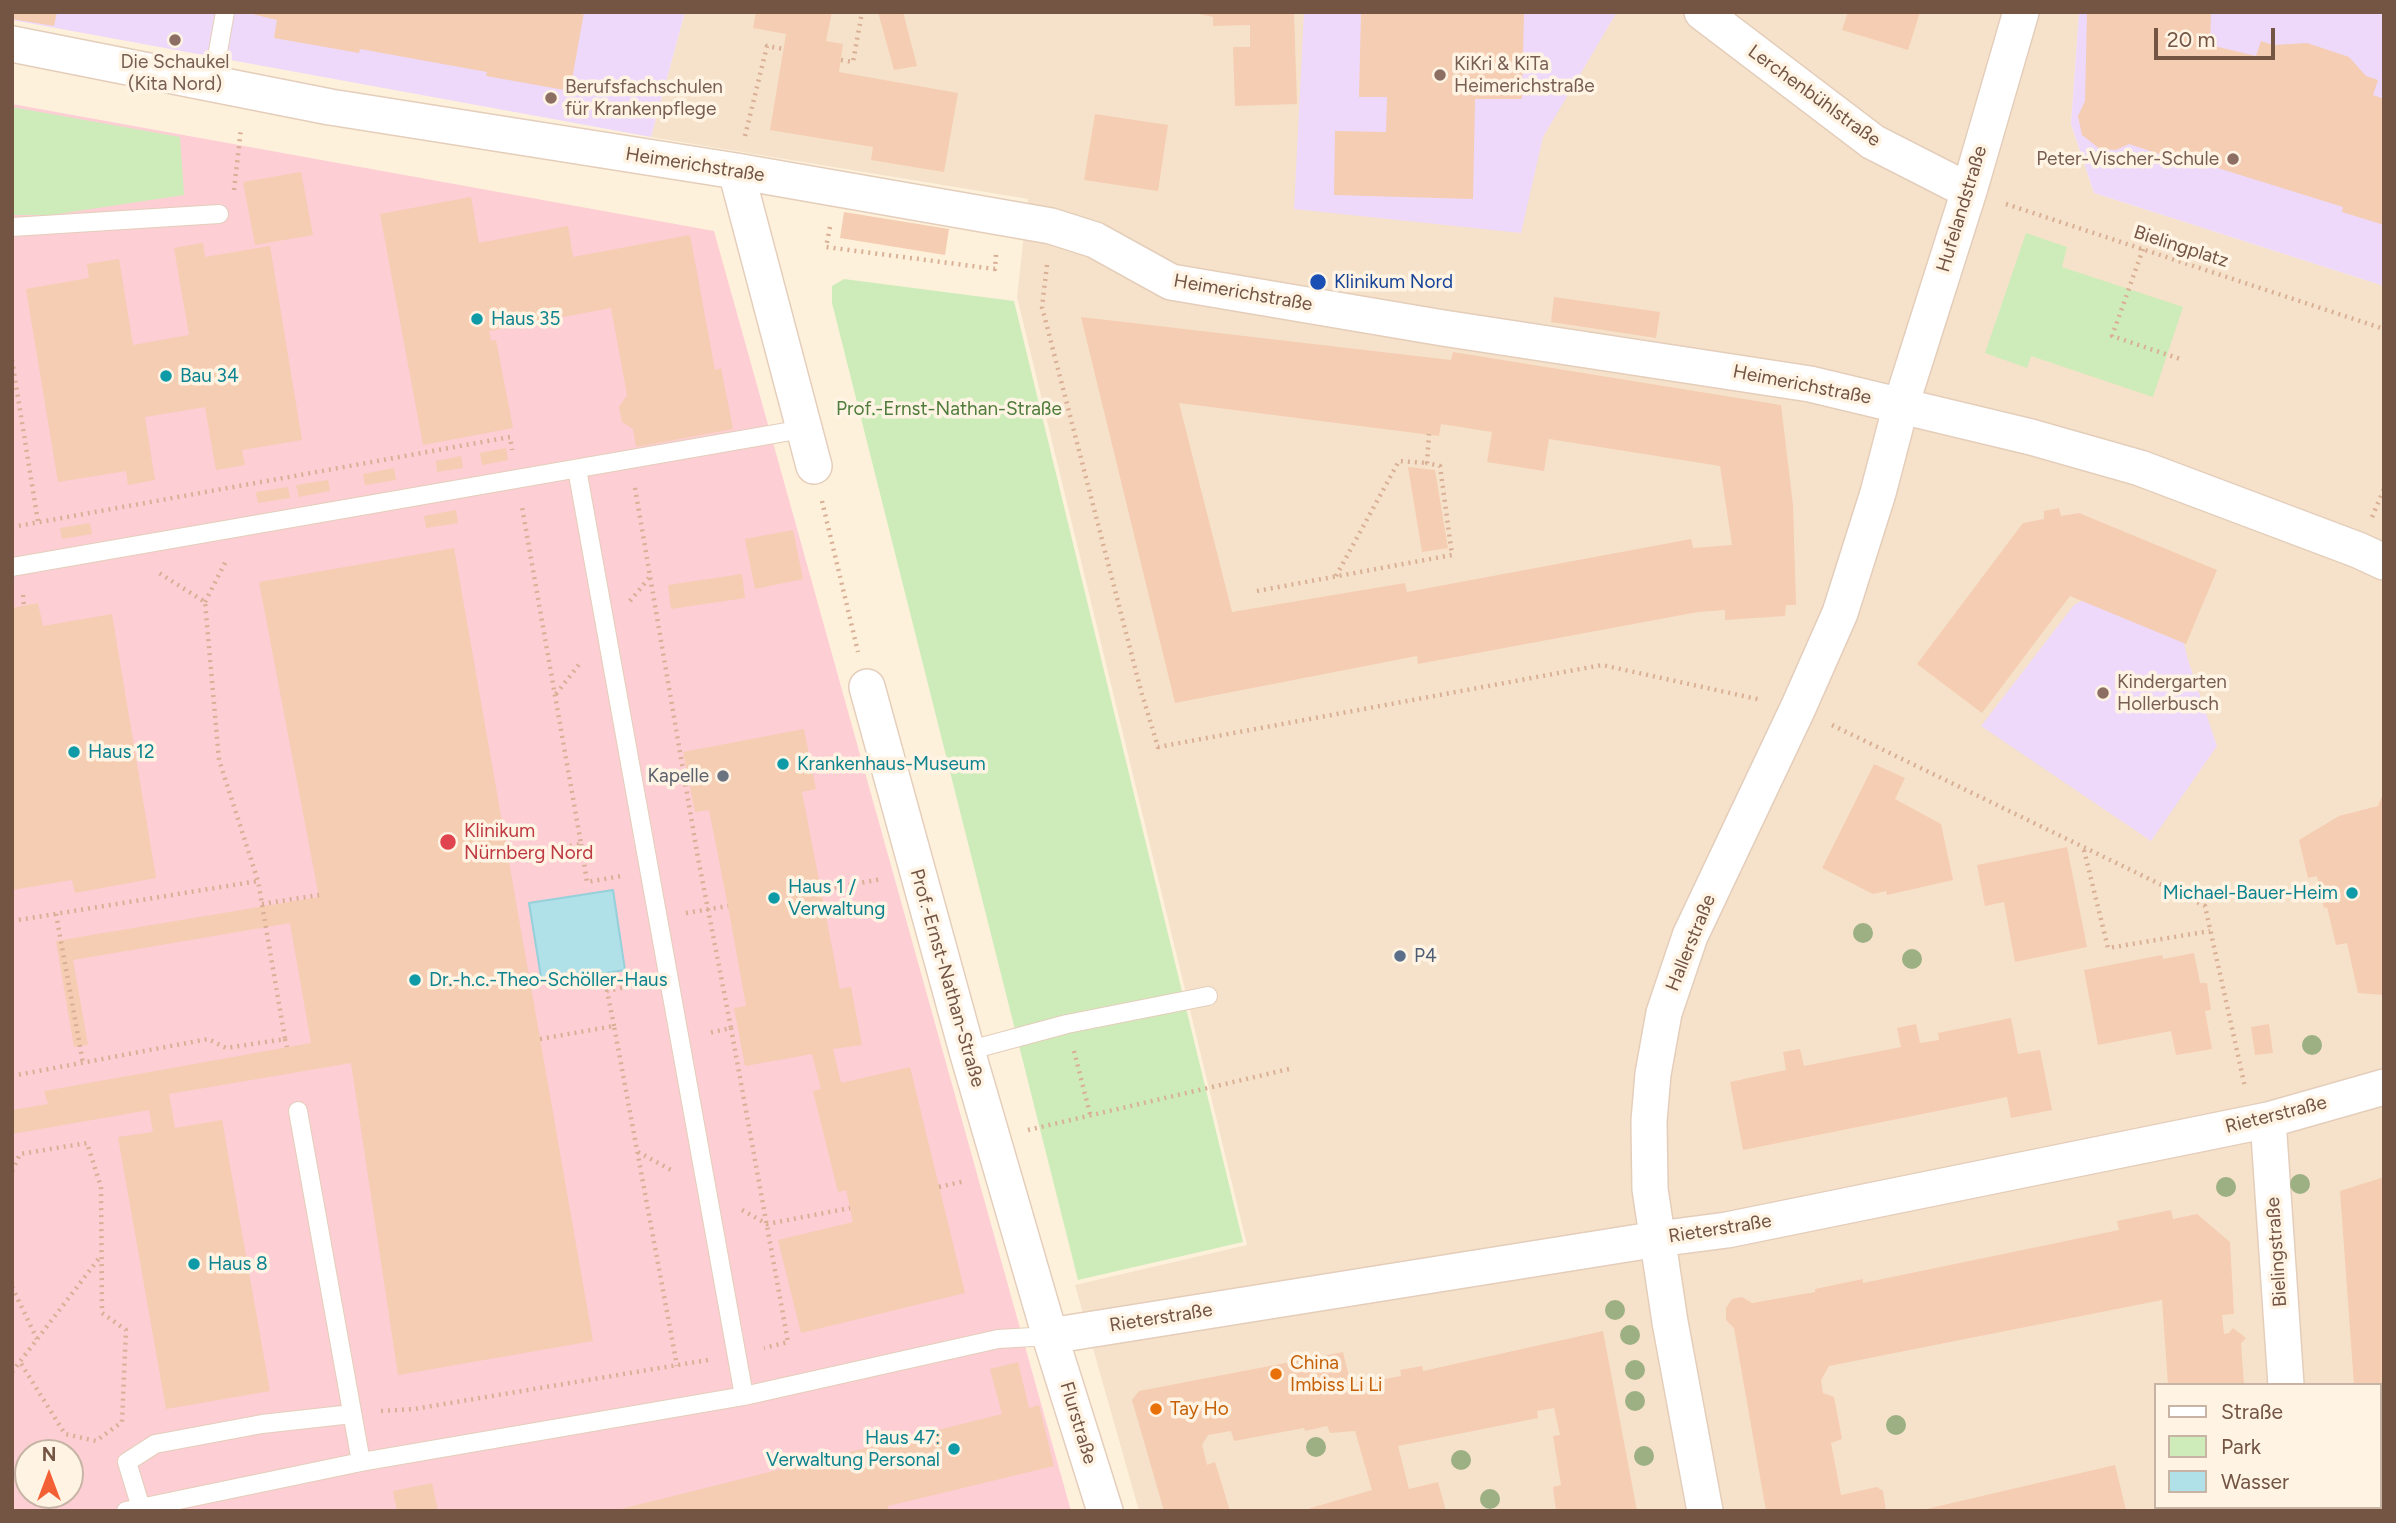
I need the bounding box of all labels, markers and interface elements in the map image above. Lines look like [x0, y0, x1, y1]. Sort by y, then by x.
scale bar [2158, 14, 2279, 58]
text: 20 m [2167, 27, 2215, 52]
marker: Die Schaukel (Kita Nord) [167, 32, 183, 48]
street label: Lerchenbühlstraße [1743, 40, 1885, 152]
place label: Die Schaukel (Kita Nord) [121, 51, 229, 95]
place label: KiKri & KiTa Heimerichstraße [1454, 53, 1595, 97]
marker: KiKri & KiTa Heimerichstraße [1432, 67, 1448, 83]
place label: Berufsfachschulen für Krankenpflege [565, 76, 723, 120]
marker: Berufsfachschulen für Krankenpflege [543, 90, 559, 106]
street label: Heimerichstraße [624, 143, 766, 187]
street label: Hufelandstraße [1932, 143, 1992, 275]
place label: Peter-Vischer-Schule [2036, 148, 2219, 170]
marker: Peter-Vischer-Schule [2225, 151, 2241, 167]
street label: Bielingplatz [2131, 221, 2231, 273]
street label: Heimerichstraße [1172, 270, 1314, 316]
place label: Klinikum Nord [1334, 271, 1453, 293]
marker: Klinikum Nord [1308, 272, 1328, 292]
place label: Haus 35 [491, 308, 560, 330]
marker: Haus 35 [469, 311, 485, 327]
street label: Heimerichstraße [1731, 360, 1873, 410]
place label: Bau 34 [180, 365, 239, 387]
marker: Bau 34 [158, 368, 174, 384]
park label: Prof.-Ernst-Nathan-Straße [836, 398, 1062, 420]
place label: Kindergarten Hollerbusch [2117, 671, 2227, 715]
marker: Kindergarten Hollerbusch [2095, 685, 2111, 701]
place label: Haus 12 [88, 741, 155, 763]
marker: Haus 12 [66, 744, 82, 760]
place label: Krankenhaus-Museum [797, 753, 986, 775]
marker: Krankenhaus-Museum [775, 756, 791, 772]
place label: Kapelle [648, 765, 709, 787]
marker: Kapelle [715, 768, 731, 784]
place label: Klinikum Nürnberg Nord [464, 820, 593, 864]
marker: Klinikum Nürnberg Nord [438, 832, 458, 852]
street label: Prof.-Ernst-Nathan-Straße [905, 866, 989, 1090]
place label: Haus 1 / Verwaltung [788, 876, 885, 920]
place label: Michael-Bauer-Heim [2163, 882, 2338, 904]
marker: Michael-Bauer-Heim [2344, 885, 2360, 901]
marker: Haus 1 / Verwaltung [766, 890, 782, 906]
street label: Hallerstraße [1661, 891, 1721, 995]
place label: P4 [1414, 945, 1437, 967]
marker: P4 [1392, 948, 1408, 964]
place label: Dr.-h.c.-Theo-Schöller-Haus [429, 969, 668, 991]
marker: Dr.-h.c.-Theo-Schöller-Haus [407, 972, 423, 988]
street label: Rieterstraße [2223, 1091, 2329, 1139]
street label: Bielingstraße [2262, 1196, 2292, 1308]
street label: Rieterstraße [1667, 1210, 1773, 1248]
place label: Haus 8 [208, 1253, 268, 1275]
marker: Haus 8 [186, 1256, 202, 1272]
street label: Rieterstraße [1108, 1299, 1214, 1337]
place label: China Imbiss Li Li [1290, 1352, 1383, 1396]
marker: China Imbiss Li Li [1268, 1366, 1284, 1382]
street label: Flurstraße [1055, 1379, 1101, 1467]
legend [2154, 1383, 2382, 1509]
place label: Tay Ho [1170, 1398, 1229, 1420]
text: Straße [2221, 1399, 2283, 1424]
marker: Tay Ho [1148, 1401, 1164, 1417]
place label: Haus 47: Verwaltung Personal [766, 1427, 940, 1471]
text: Park [2221, 1434, 2261, 1459]
north arrow [14, 1439, 84, 1509]
marker: Haus 47: Verwaltung Personal [946, 1441, 962, 1457]
text: N [42, 1443, 56, 1466]
text: Wasser [2221, 1469, 2289, 1494]

